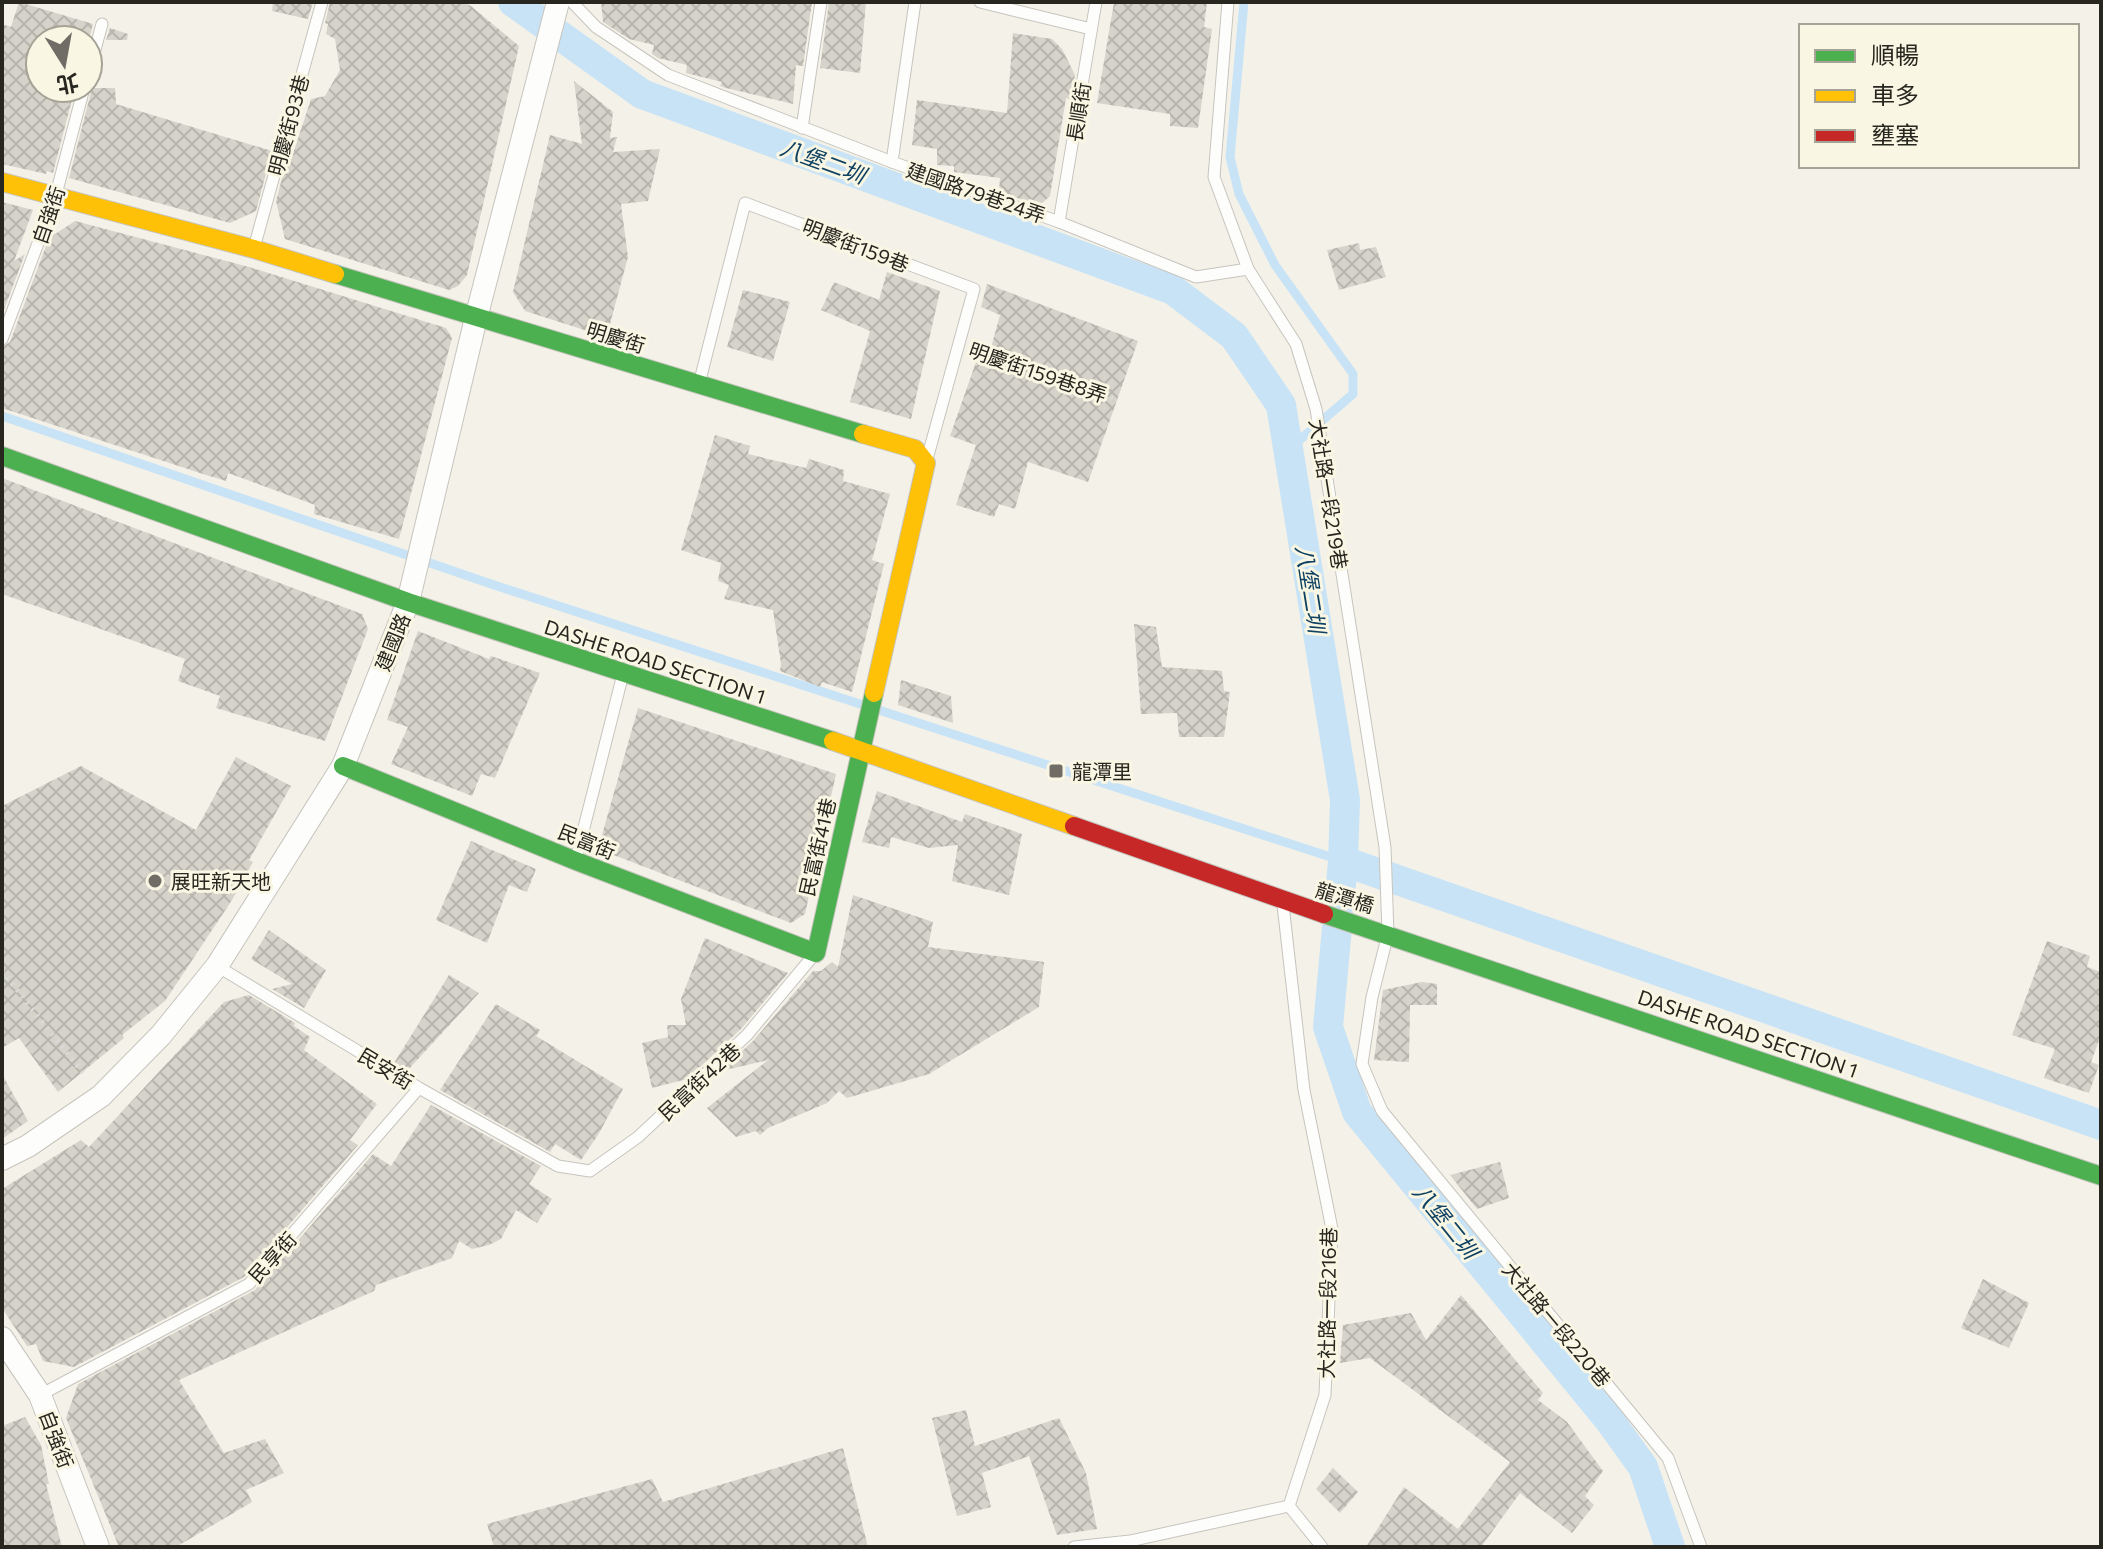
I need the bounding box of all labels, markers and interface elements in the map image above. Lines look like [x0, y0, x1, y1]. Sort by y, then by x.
north arrow [24, 24, 104, 104]
legend [1799, 24, 2079, 168]
text: 順暢 [1871, 40, 1919, 69]
text: 北 [55, 69, 81, 99]
street label: 明慶街93巷 [263, 72, 313, 178]
street label: 長順街 [1061, 80, 1095, 144]
text: 車多 [1871, 80, 1919, 109]
text: 壅塞 [1871, 120, 1919, 149]
water label: 八堡二圳 [777, 133, 872, 190]
street label: 建國路79巷24弄 [903, 157, 1049, 227]
street label: 自強街 [27, 183, 69, 247]
street label: 明慶街159巷 [799, 214, 913, 276]
street label: 明慶街 [584, 317, 648, 357]
street label: 明慶街159巷8弄 [966, 337, 1110, 407]
street label: 大社路一段219巷 [1305, 417, 1353, 571]
water label: 八堡二圳 [1291, 543, 1332, 638]
street label: 建國路 [370, 610, 414, 674]
street label: DASHE ROAD SECTION 1 [541, 614, 769, 708]
place label: 龍潭里 [1072, 759, 1132, 783]
marker: 龍潭里 [1047, 762, 1065, 780]
street label: 民富街41巷 [794, 796, 840, 898]
street label: 民富街 [555, 819, 619, 863]
place label: 展旺新天地 [171, 869, 271, 893]
marker: 展旺新天地 [146, 872, 164, 890]
street label: 龍潭橋 [1313, 877, 1377, 917]
street label: DASHE ROAD SECTION 1 [1635, 984, 1861, 1082]
street label: 民富街42巷 [653, 1037, 745, 1125]
street label: 民安街 [354, 1042, 418, 1094]
water label: 八堡二圳 [1408, 1178, 1486, 1266]
street label: 民享街 [243, 1227, 301, 1287]
street label: 大社路一段216巷 [1314, 1227, 1340, 1379]
street label: 大社路一段220巷 [1498, 1257, 1616, 1391]
street label: 自強街 [35, 1407, 79, 1471]

